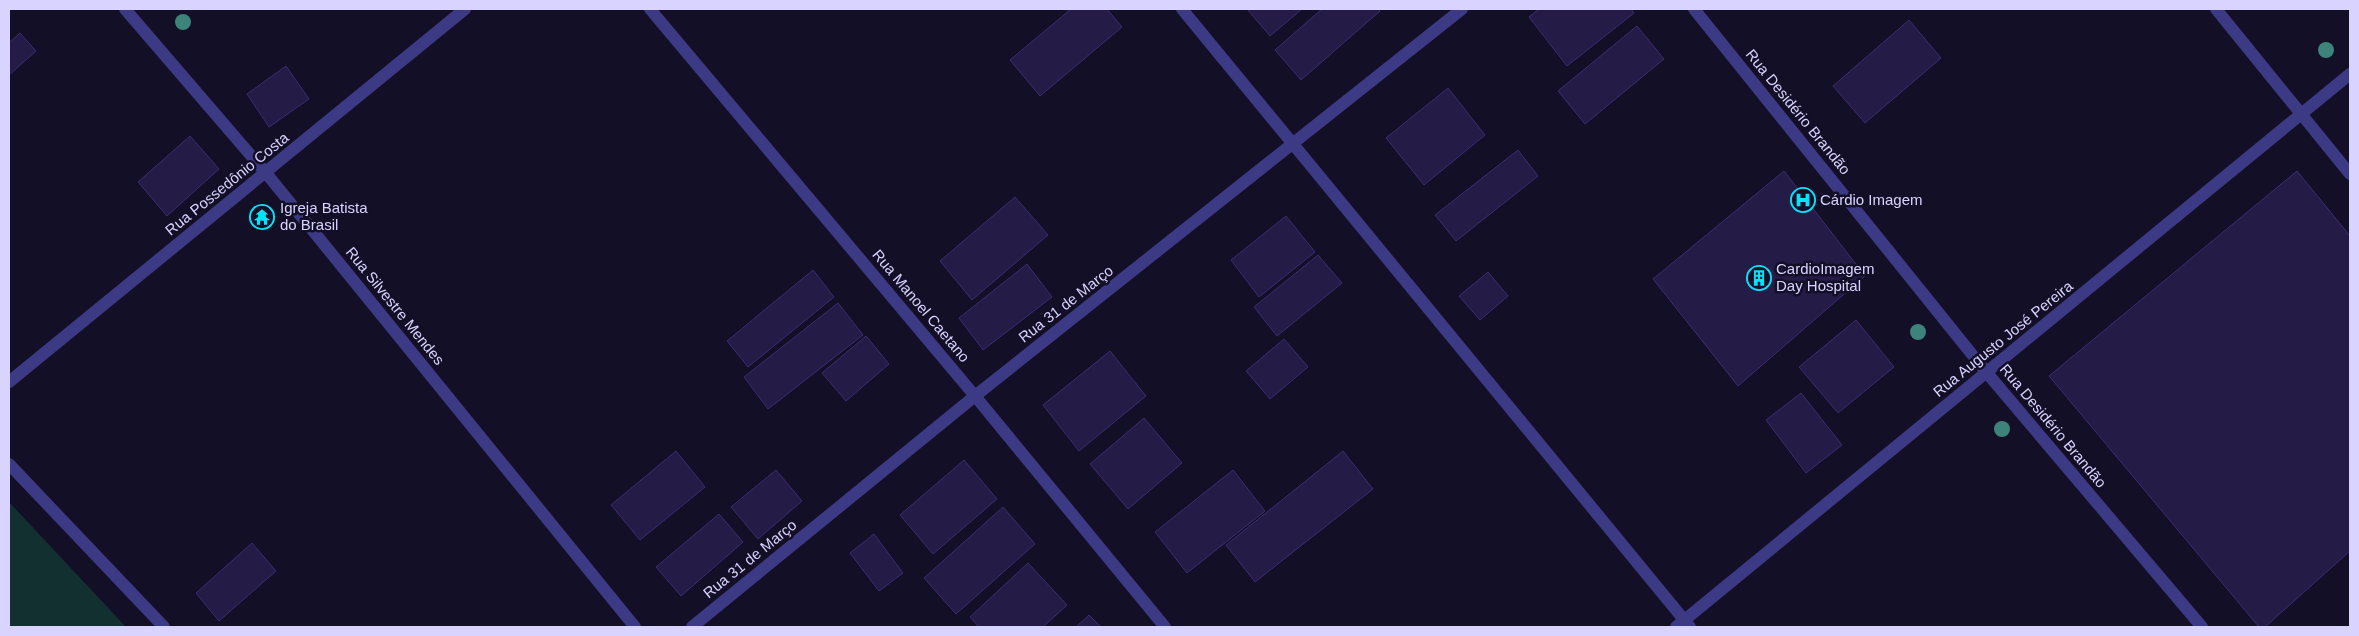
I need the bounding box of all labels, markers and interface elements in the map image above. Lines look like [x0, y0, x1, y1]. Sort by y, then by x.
street label: Rua Desidério Brandão [1743, 46, 1854, 178]
street label: Rua Possedônio Costa [162, 128, 292, 238]
hospital icon: Cárdio Imagem [1790, 187, 1816, 213]
place label: Cárdio Imagem [1820, 191, 1923, 208]
place label: Igreja Batista do Brasil [280, 199, 368, 233]
temple icon: Igreja Batista do Brasil [249, 204, 275, 230]
street label: Rua Silvestre Mendes [343, 243, 448, 368]
street label: Rua Manoel Caetano [869, 246, 973, 365]
place label: CardioImagem Day Hospital [1776, 260, 1874, 294]
street label: Rua 31 de Março [1015, 261, 1116, 346]
building icon: CardioImagem Day Hospital [1746, 265, 1772, 291]
street label: Rua Augusto José Pereira [1930, 277, 2076, 400]
street label: Rua Desidério Brandão [1997, 360, 2110, 491]
street label: Rua 31 de Março [700, 516, 800, 601]

